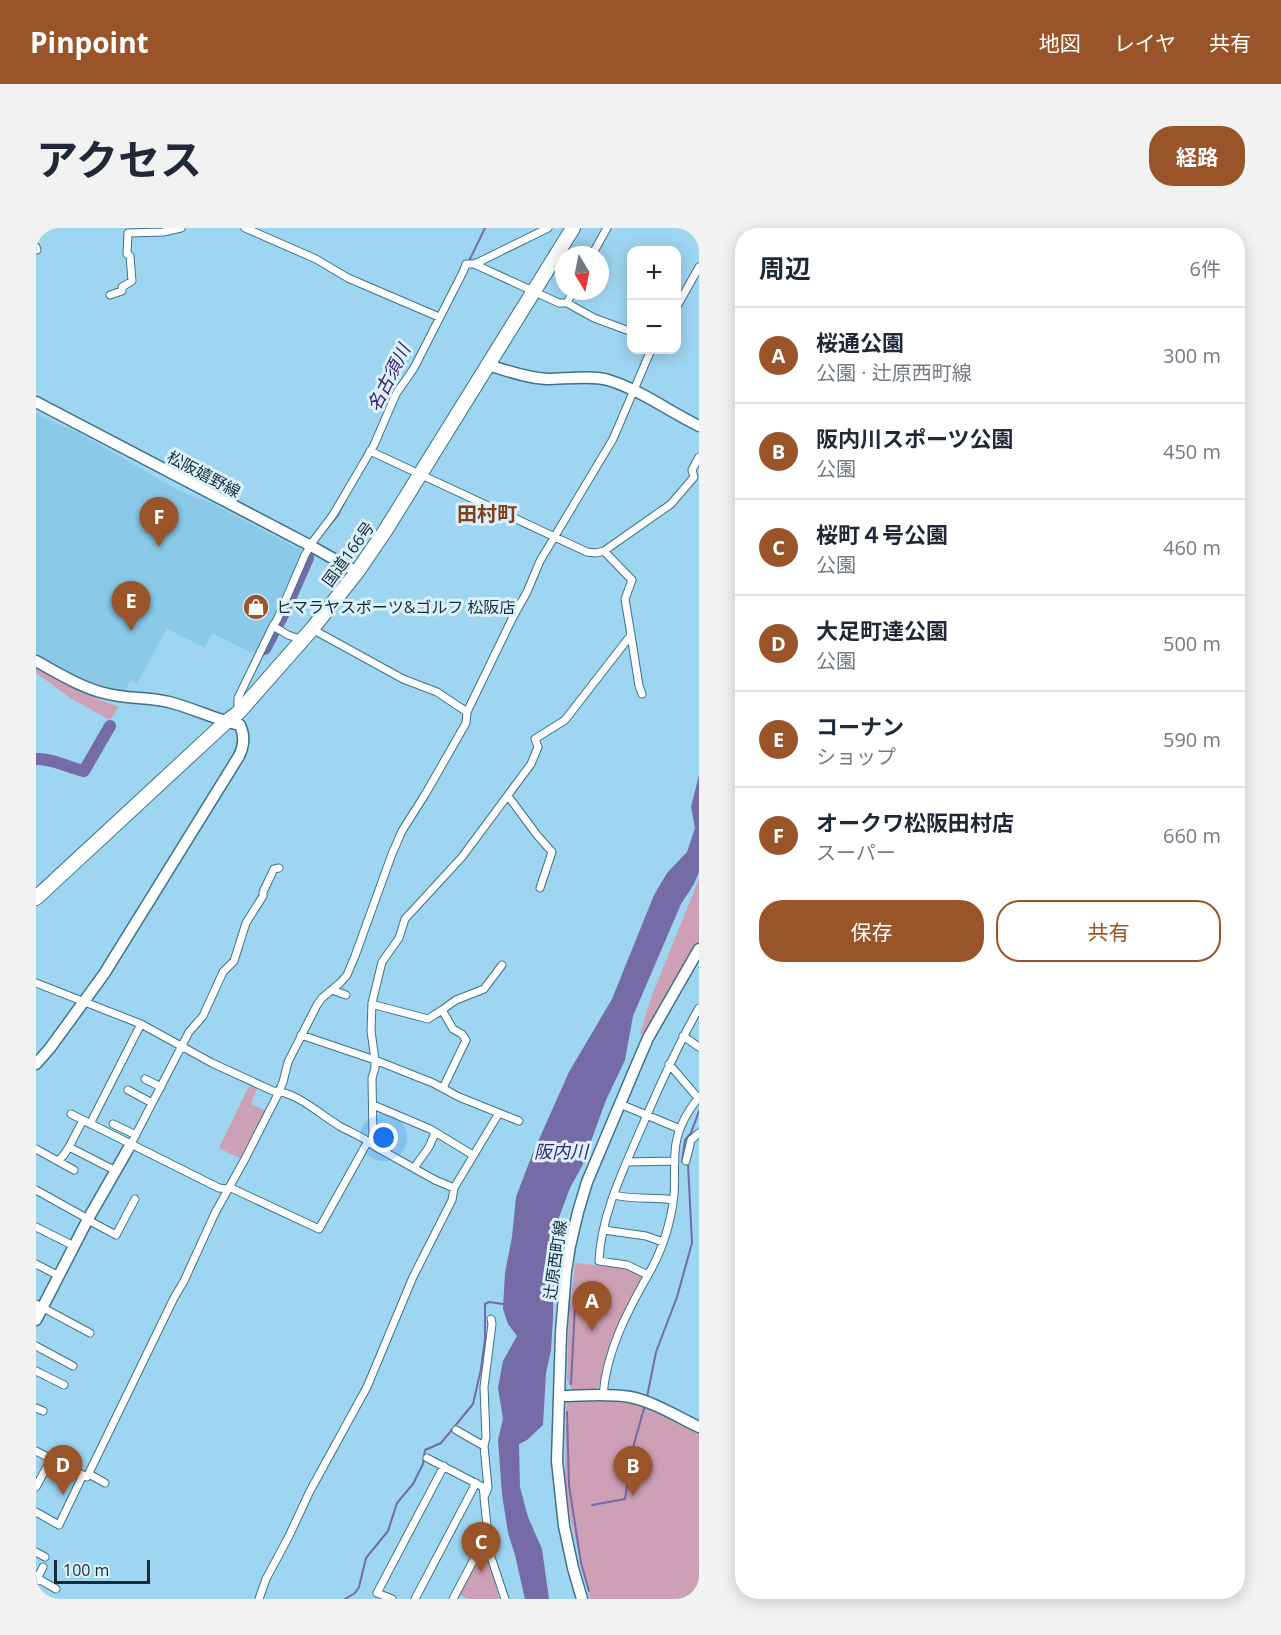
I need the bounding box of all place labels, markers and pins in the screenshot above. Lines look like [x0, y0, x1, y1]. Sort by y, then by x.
pin: F [140, 498, 178, 547]
pin: E [112, 582, 151, 631]
shop icon: ヒマラヤスポーツ&ゴルフ 松阪店 [241, 592, 271, 622]
place label: ヒマラヤスポーツ&ゴルフ 松阪店 [276, 596, 516, 618]
pin: A [572, 1282, 612, 1331]
pin: D [44, 1446, 82, 1495]
pin: B [614, 1446, 652, 1496]
pin: C [462, 1522, 500, 1572]

